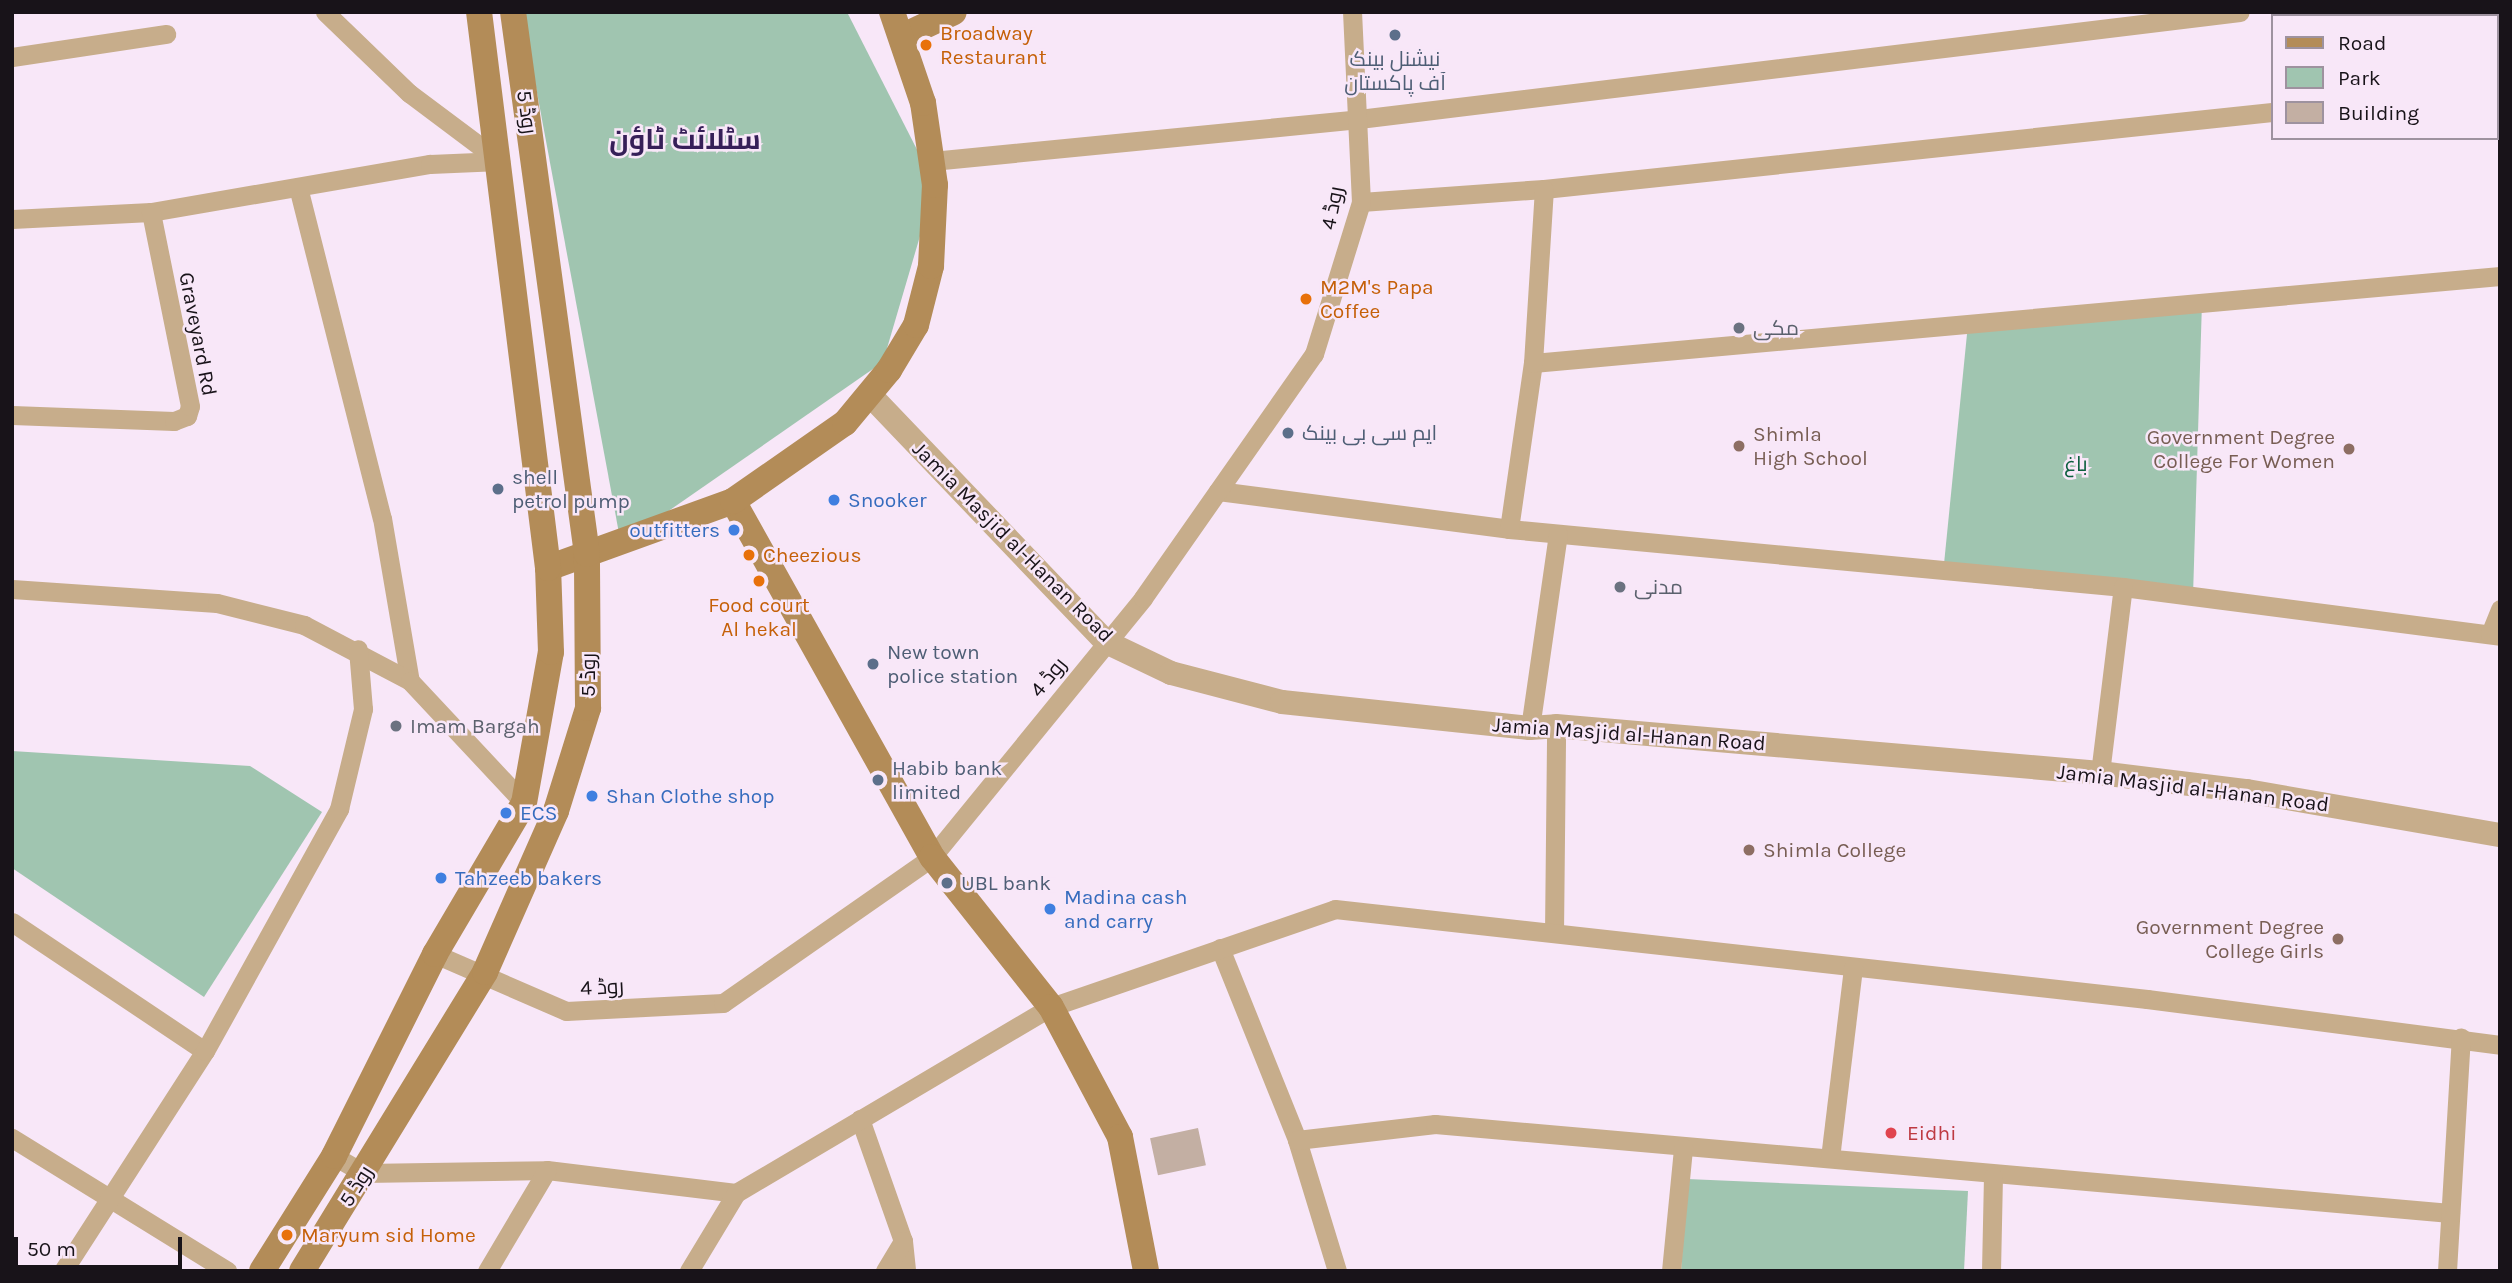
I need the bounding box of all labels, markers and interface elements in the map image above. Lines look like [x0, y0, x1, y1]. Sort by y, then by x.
legend [2270, 14, 2498, 140]
place label: Broadway Restaurant [940, 20, 1047, 70]
marker: نیشنل بینک آف پاکستان [1387, 27, 1403, 43]
text: Road [2338, 31, 2386, 55]
marker: Broadway Restaurant [918, 37, 934, 53]
place label: نیشنل بینک آف پاکستان [1344, 46, 1446, 96]
text: Park [2338, 66, 2381, 90]
street label: روڈ 5 [511, 88, 543, 136]
text: Building [2338, 101, 2419, 125]
district label: سٹلائٹ ٹاؤن [609, 123, 761, 157]
street label: روڈ 4 [1315, 184, 1349, 232]
street label: Graveyard Rd [174, 270, 222, 398]
place label: M2M's Papa Coffee [1320, 274, 1434, 324]
marker: M2M's Papa Coffee [1298, 291, 1314, 307]
place label: مکی [1753, 315, 1799, 341]
marker: مکی [1731, 320, 1747, 336]
place label: ایم سی بی بینک [1302, 420, 1437, 446]
place label: Shimla High School [1753, 421, 1868, 471]
place label: Government Degree College For Women [2147, 424, 2335, 474]
marker: ایم سی بی بینک [1280, 425, 1296, 441]
street label: Jamia Masjid al-Hanan Road [907, 436, 1119, 648]
marker: Shimla High School [1731, 438, 1747, 454]
marker: Government Degree College For Women [2341, 441, 2357, 457]
park label: باغ [2064, 451, 2088, 477]
place label: shell petrol pump [512, 464, 630, 514]
marker: shell petrol pump [490, 481, 506, 497]
place label: Snooker [848, 487, 927, 513]
marker: Snooker [826, 492, 842, 508]
place label: outfitters [629, 517, 720, 543]
marker: outfitters [726, 522, 742, 538]
place label: Cheezious [763, 542, 862, 568]
marker: Cheezious [741, 547, 757, 563]
marker: Food court Al hekal [751, 573, 767, 589]
place label: مدنی [1634, 574, 1683, 600]
marker: مدنی [1612, 579, 1628, 595]
place label: Food court Al hekal [708, 592, 810, 642]
place label: New town police station [887, 639, 1018, 689]
street label: روڈ 4 [1024, 652, 1072, 702]
street label: روڈ 5 [575, 653, 601, 697]
marker: New town police station [865, 656, 881, 672]
street label: Jamia Masjid al-Hanan Road [1492, 712, 1766, 756]
place label: Imam Bargah [410, 713, 540, 739]
marker: Imam Bargah [388, 718, 404, 734]
place label: Habib bank limited [892, 755, 1002, 805]
street label: Jamia Masjid al-Hanan Road [2056, 759, 2330, 817]
marker: Habib bank limited [870, 772, 886, 788]
place label: Shan Clothe shop [606, 783, 775, 809]
marker: Shan Clothe shop [584, 788, 600, 804]
place label: ECS [520, 800, 557, 826]
marker: ECS [498, 805, 514, 821]
place label: Shimla College [1763, 837, 1906, 863]
marker: Shimla College [1741, 842, 1757, 858]
place label: Tahzeeb bakers [455, 865, 602, 891]
marker: Tahzeeb bakers [433, 870, 449, 886]
place label: UBL bank [961, 870, 1051, 896]
marker: UBL bank [939, 875, 955, 891]
place label: Madina cash and carry [1064, 884, 1187, 934]
marker: Madina cash and carry [1042, 901, 1058, 917]
place label: Government Degree College Girls [2136, 914, 2324, 964]
marker: Government Degree College Girls [2330, 931, 2346, 947]
street label: روڈ 4 [579, 973, 625, 1001]
place label: Eidhi [1907, 1120, 1956, 1146]
marker: Eidhi [1881, 1123, 1901, 1143]
street label: روڈ 5 [334, 1161, 378, 1211]
place label: Maryum sid Home [301, 1222, 476, 1248]
scale bar [18, 1224, 186, 1268]
marker: Maryum sid Home [279, 1227, 295, 1243]
text: 50 m [27, 1237, 76, 1261]

